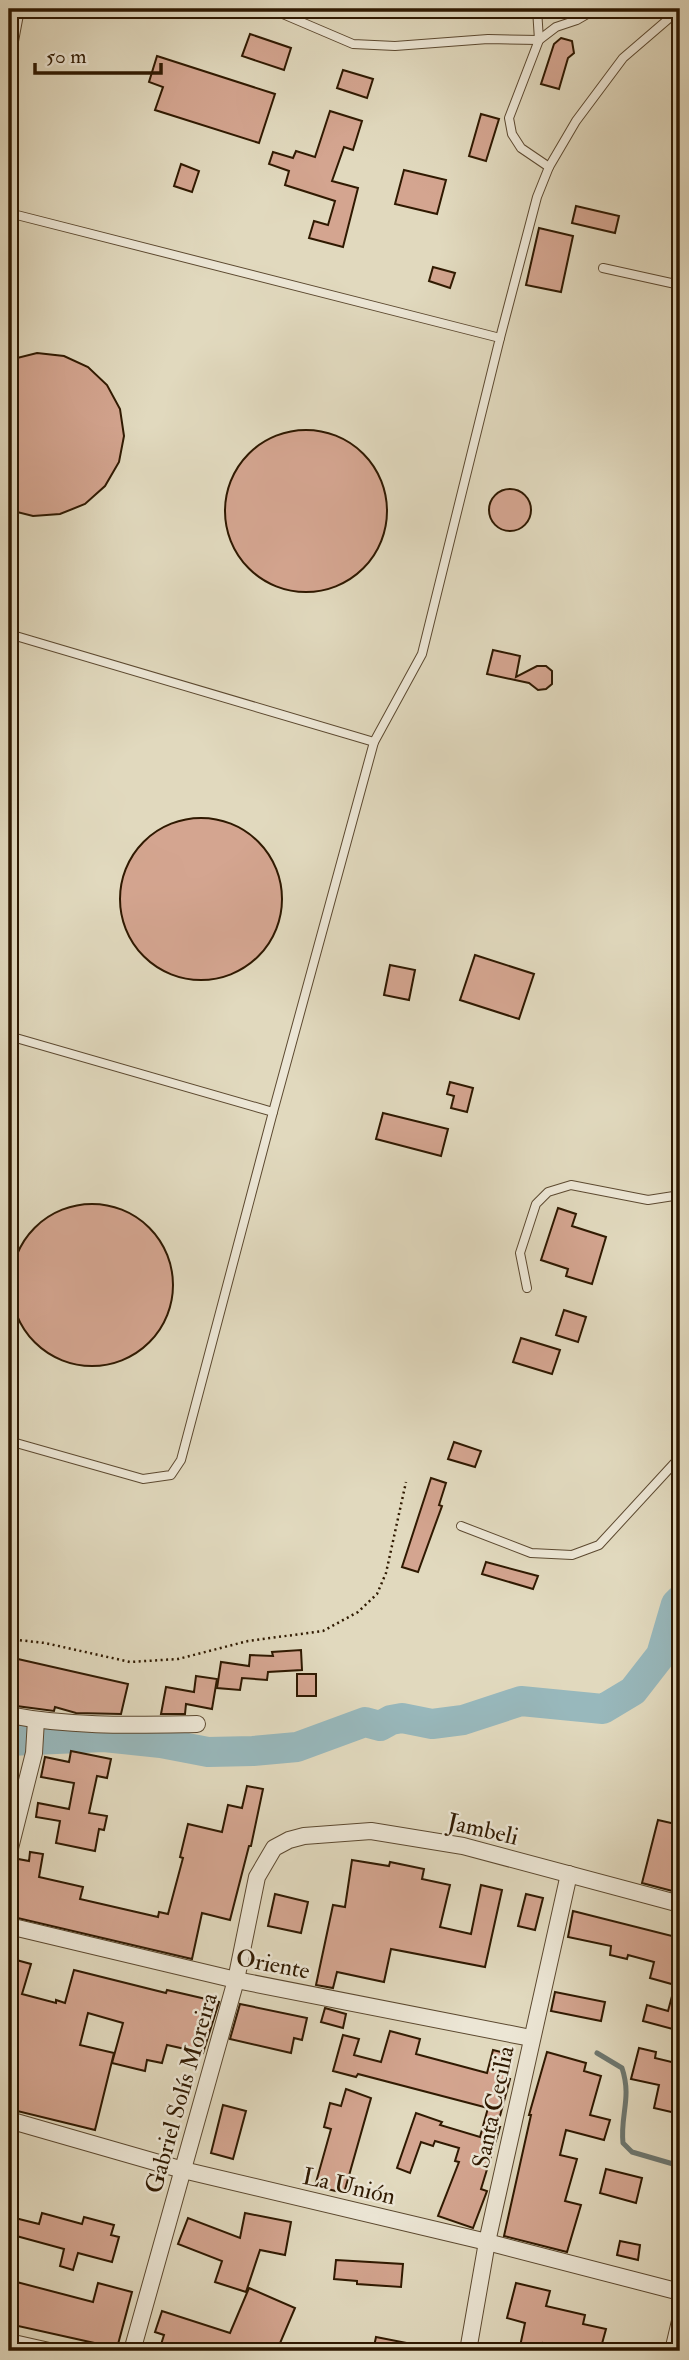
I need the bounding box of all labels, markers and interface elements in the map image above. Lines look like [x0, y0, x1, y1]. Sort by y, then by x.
scale bar [35, 32, 161, 76]
text: 50 m [46, 43, 87, 70]
street label: Jambeli [443, 1806, 521, 1853]
street label: Oriente [233, 1942, 313, 1987]
street label: Gabriel Solís Moreira [138, 1988, 225, 2197]
street label: Santa Cecilia [465, 2042, 522, 2171]
street label: La Unión [299, 2161, 398, 2212]

